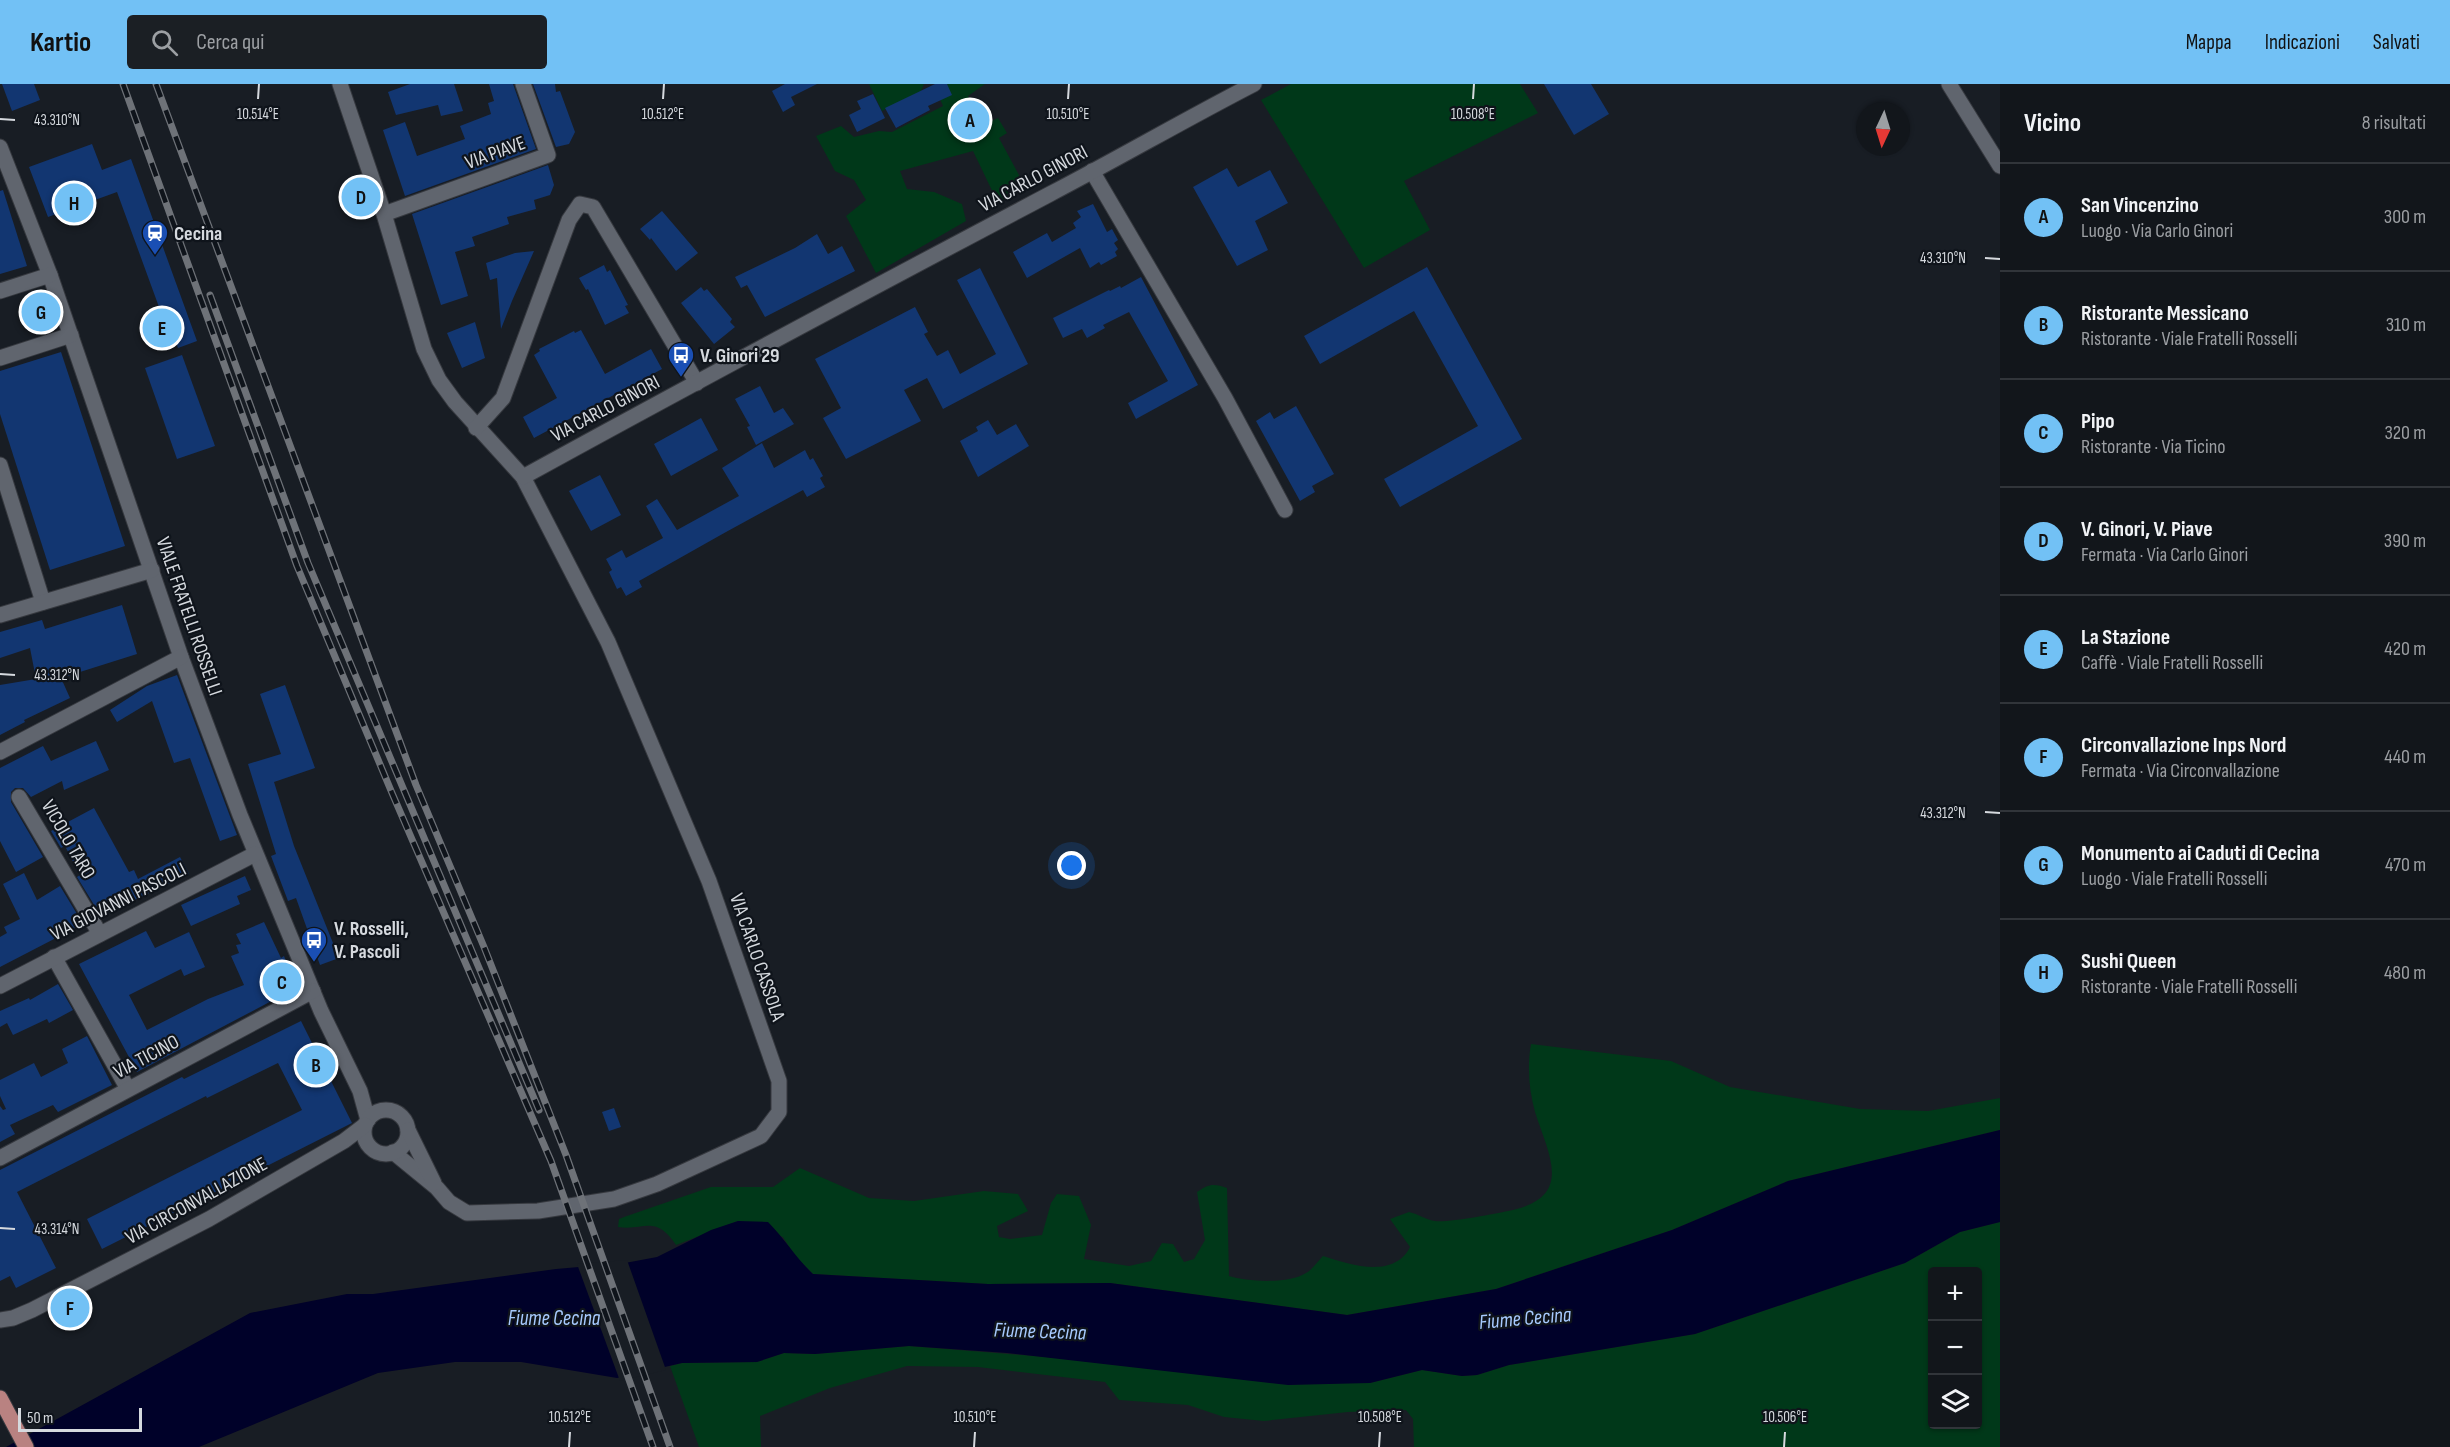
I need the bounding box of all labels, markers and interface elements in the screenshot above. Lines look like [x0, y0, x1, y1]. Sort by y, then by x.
search box [127, 15, 547, 69]
text: Kartio [30, 26, 91, 59]
icon: search [148, 26, 181, 59]
text: Cerca qui [196, 29, 264, 56]
text: Mappa [2186, 30, 2232, 55]
text: Indicazioni [2265, 30, 2340, 55]
text: Salvati [2373, 30, 2420, 55]
pin: A [950, 98, 990, 142]
north arrow [1856, 102, 1910, 156]
text: 10.514°E [237, 105, 279, 124]
text: 10.512°E [642, 105, 684, 124]
text: 10.510°E [1047, 105, 1089, 124]
text: 10.508°E [1451, 105, 1495, 124]
text: Vicino [2024, 108, 2081, 139]
text: 43.310°N [34, 111, 80, 130]
text: 8 risultati [2362, 111, 2426, 135]
street label: VIA PIAVE [462, 131, 529, 175]
street label: VIA CARLO GINORI [975, 140, 1092, 218]
pin: D [342, 174, 380, 220]
pin: H [54, 180, 94, 226]
text: San Vincenzino [2081, 192, 2199, 219]
text: A [2039, 205, 2048, 229]
text: 300 m [2384, 205, 2426, 229]
station icon: Cecina [140, 218, 170, 256]
text: Luogo · Via Carlo Ginori [2081, 219, 2233, 243]
place label: Cecina [174, 222, 222, 246]
text: 43.310°N [1920, 249, 1966, 268]
pin: G [22, 290, 60, 334]
text: Ristorante Messicano [2081, 300, 2249, 327]
pin: E [142, 306, 182, 350]
text: B [2039, 313, 2048, 337]
text: 310 m [2386, 313, 2426, 337]
text: Ristorante · Viale Fratelli Rosselli [2081, 327, 2297, 351]
bus stop icon: V. Ginori 29 [666, 340, 696, 378]
place label: V. Ginori 29 [700, 344, 780, 368]
street label: VIA CARLO GINORI [547, 370, 664, 448]
text: Pipo [2081, 408, 2115, 435]
text: C [2038, 421, 2049, 445]
text: 320 m [2384, 421, 2426, 445]
text: Ristorante · Via Ticino [2081, 435, 2226, 459]
text: V. Ginori, V. Piave [2081, 516, 2213, 543]
text: D [2038, 529, 2049, 553]
text: 390 m [2384, 529, 2426, 553]
street label: VIALE FRATELLI ROSSELLI [151, 534, 227, 699]
text: Fermata · Via Carlo Ginori [2081, 543, 2248, 567]
text: La Stazione [2081, 624, 2170, 651]
text: E [2039, 637, 2048, 661]
text: 420 m [2384, 637, 2426, 661]
text: Caffè · Viale Fratelli Rosselli [2081, 651, 2263, 675]
text: 43.312°N [34, 666, 80, 685]
text: Circonvallazione Inps Nord [2081, 732, 2286, 759]
text: F [2039, 745, 2048, 769]
text: 440 m [2384, 745, 2426, 769]
text: Fermata · Via Circonvallazione [2081, 759, 2280, 783]
street label: VICOLO TARO [36, 796, 100, 883]
text: 43.312°N [1920, 804, 1966, 823]
text: Monumento ai Caduti di Cecina [2081, 840, 2320, 867]
your location [1057, 851, 1086, 880]
text: G [2038, 853, 2049, 877]
text: 470 m [2385, 853, 2426, 877]
street label: VIA GIOVANNI PASCOLI [47, 857, 190, 946]
text: Luogo · Viale Fratelli Rosselli [2081, 867, 2267, 891]
street label: VIA CARLO CASSOLA [724, 890, 790, 1025]
place label: V. Rosselli, V. Pascoli [334, 917, 409, 964]
bus stop icon: V. Rosselli, V. Pascoli [299, 925, 329, 963]
text: Sushi Queen [2081, 948, 2176, 975]
pin: C [262, 960, 302, 1004]
text: H [2038, 961, 2049, 985]
text: 480 m [2384, 961, 2426, 985]
text: Ristorante · Viale Fratelli Rosselli [2081, 975, 2297, 999]
street label: VIA TICINO [110, 1030, 183, 1084]
pin: B [296, 1042, 336, 1088]
street label: VIA CIRCONVALLAZIONE [121, 1152, 272, 1250]
text: 43.314°N [35, 1220, 79, 1239]
map controls [1928, 1267, 1982, 1429]
button: + [1928, 1267, 1982, 1321]
pin: F [50, 1286, 90, 1330]
water label: Fiume Cecina [1478, 1302, 1573, 1335]
water label: Fiume Cecina [508, 1306, 601, 1331]
water label: Fiume Cecina [993, 1317, 1087, 1346]
button: − [1928, 1321, 1982, 1375]
button: layers [1928, 1375, 1982, 1429]
scale bar [18, 1405, 142, 1432]
text: 10.512°E [549, 1408, 591, 1427]
text: 10.510°E [954, 1408, 996, 1427]
text: 10.508°E [1358, 1408, 1402, 1427]
text: 10.506°E [1763, 1408, 1807, 1427]
text: 50 m [27, 1409, 53, 1428]

